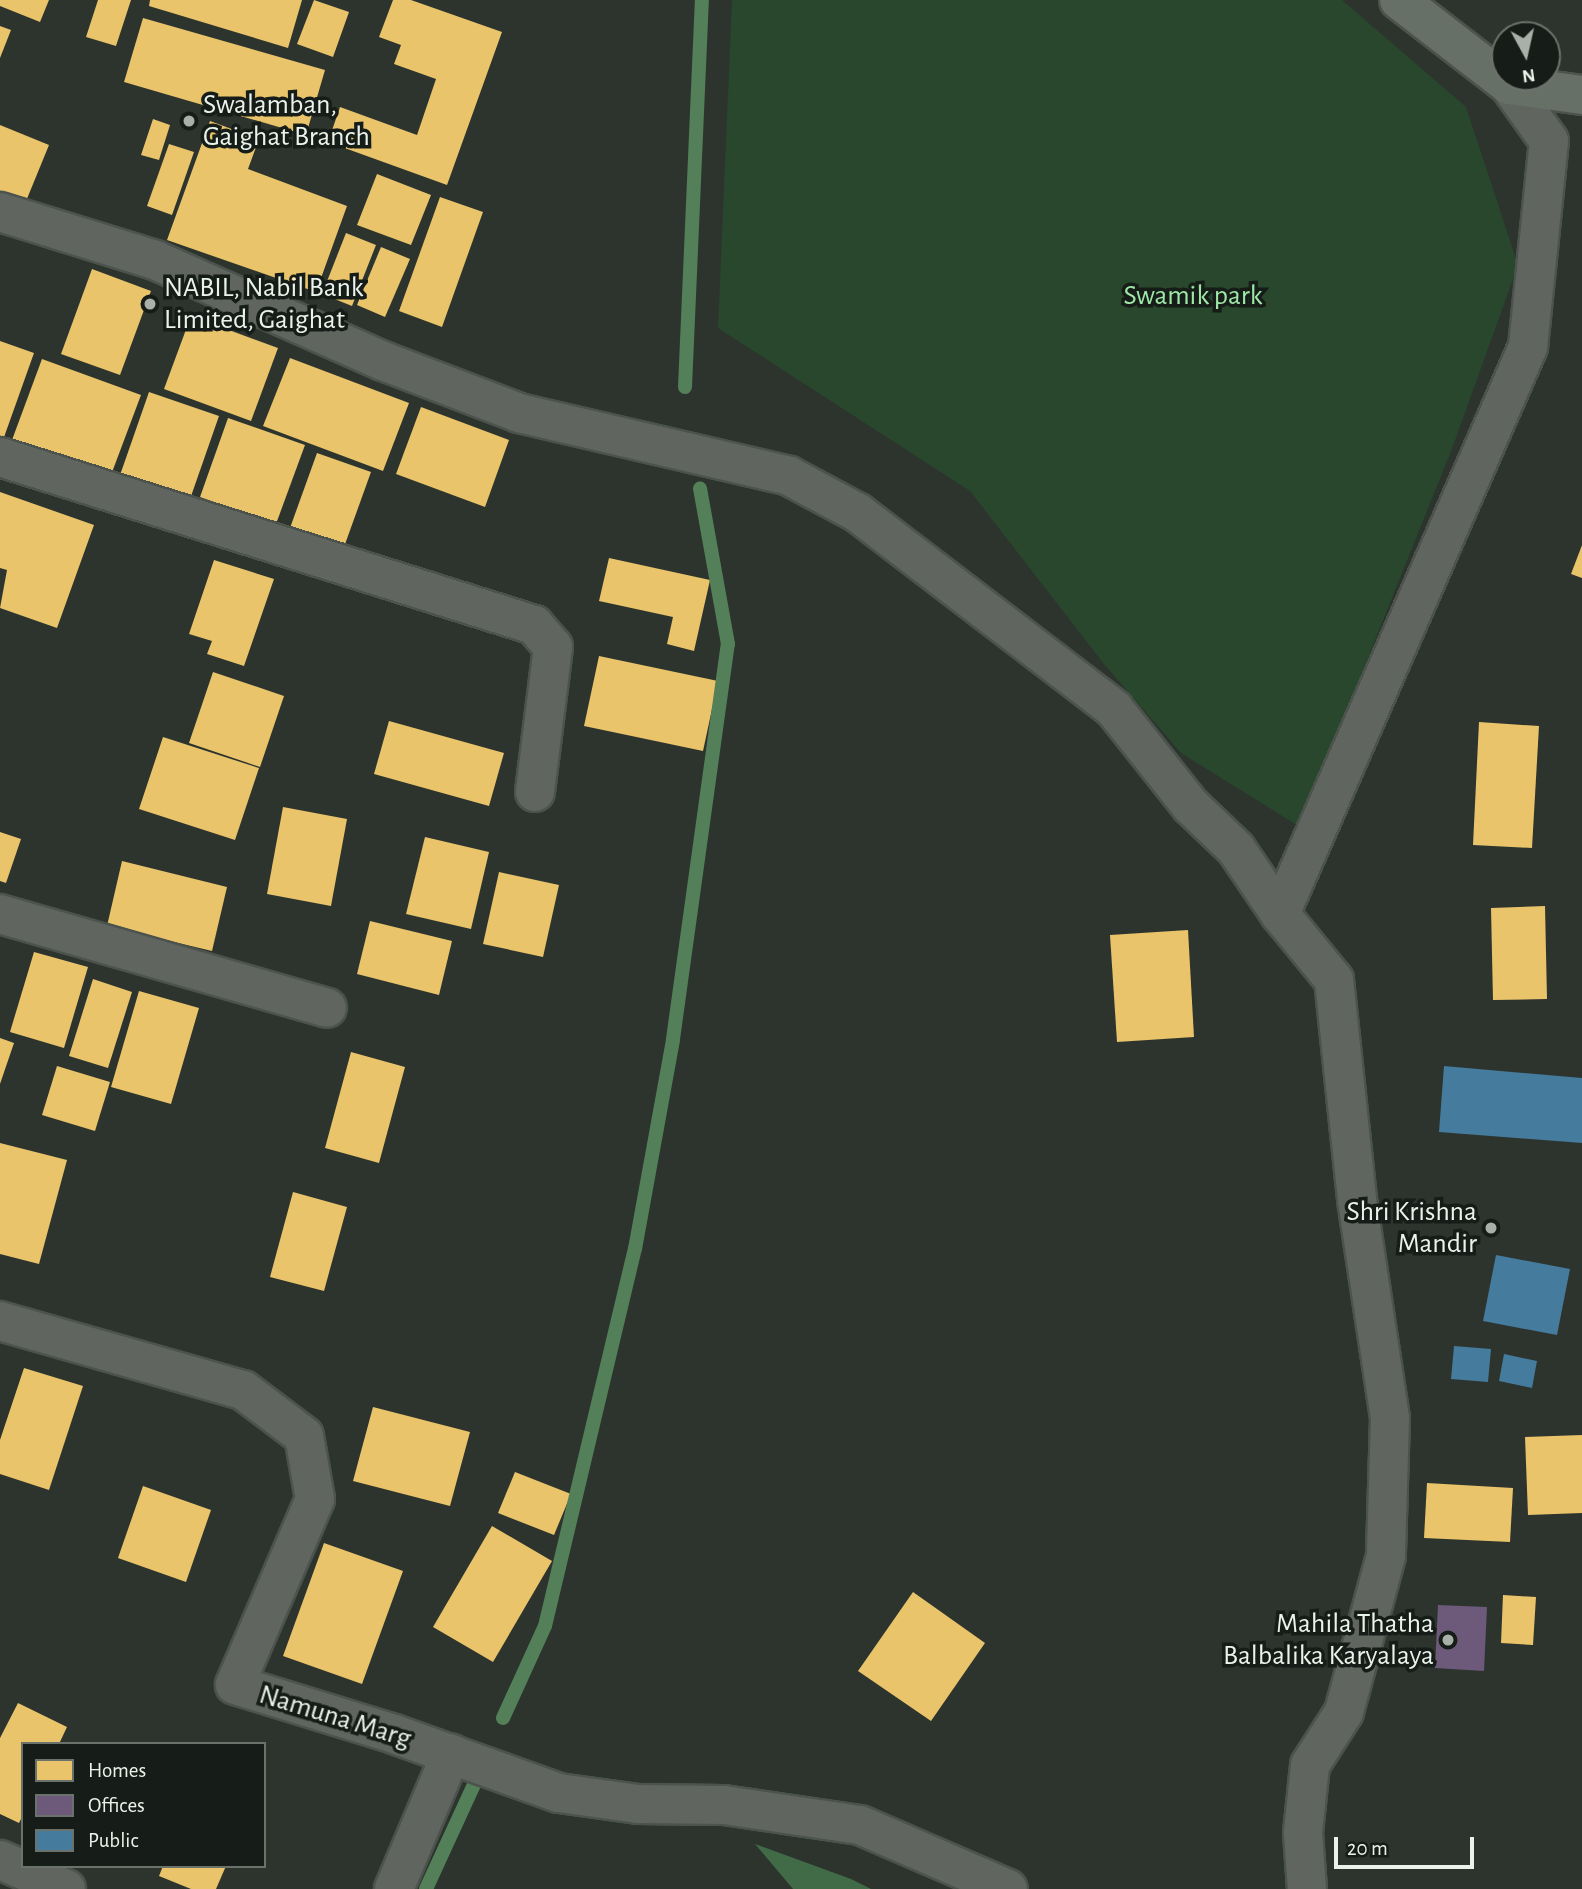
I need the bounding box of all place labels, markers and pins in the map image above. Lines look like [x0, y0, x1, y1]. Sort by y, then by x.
place label: Swalamban, Gaighat Branch [203, 88, 370, 154]
marker: Swalamban, Gaighat Branch [181, 113, 197, 129]
place label: NABIL, Nabil Bank Limited, Gaighat [164, 271, 364, 337]
marker: NABIL, Nabil Bank Limited, Gaighat [142, 296, 158, 312]
place label: Shri Krishna Mandir [1346, 1195, 1477, 1261]
marker: Shri Krishna Mandir [1483, 1220, 1499, 1236]
place label: Mahila Thatha Balbalika Karyalaya [1223, 1607, 1434, 1673]
marker: Mahila Thatha Balbalika Karyalaya [1440, 1632, 1456, 1648]

